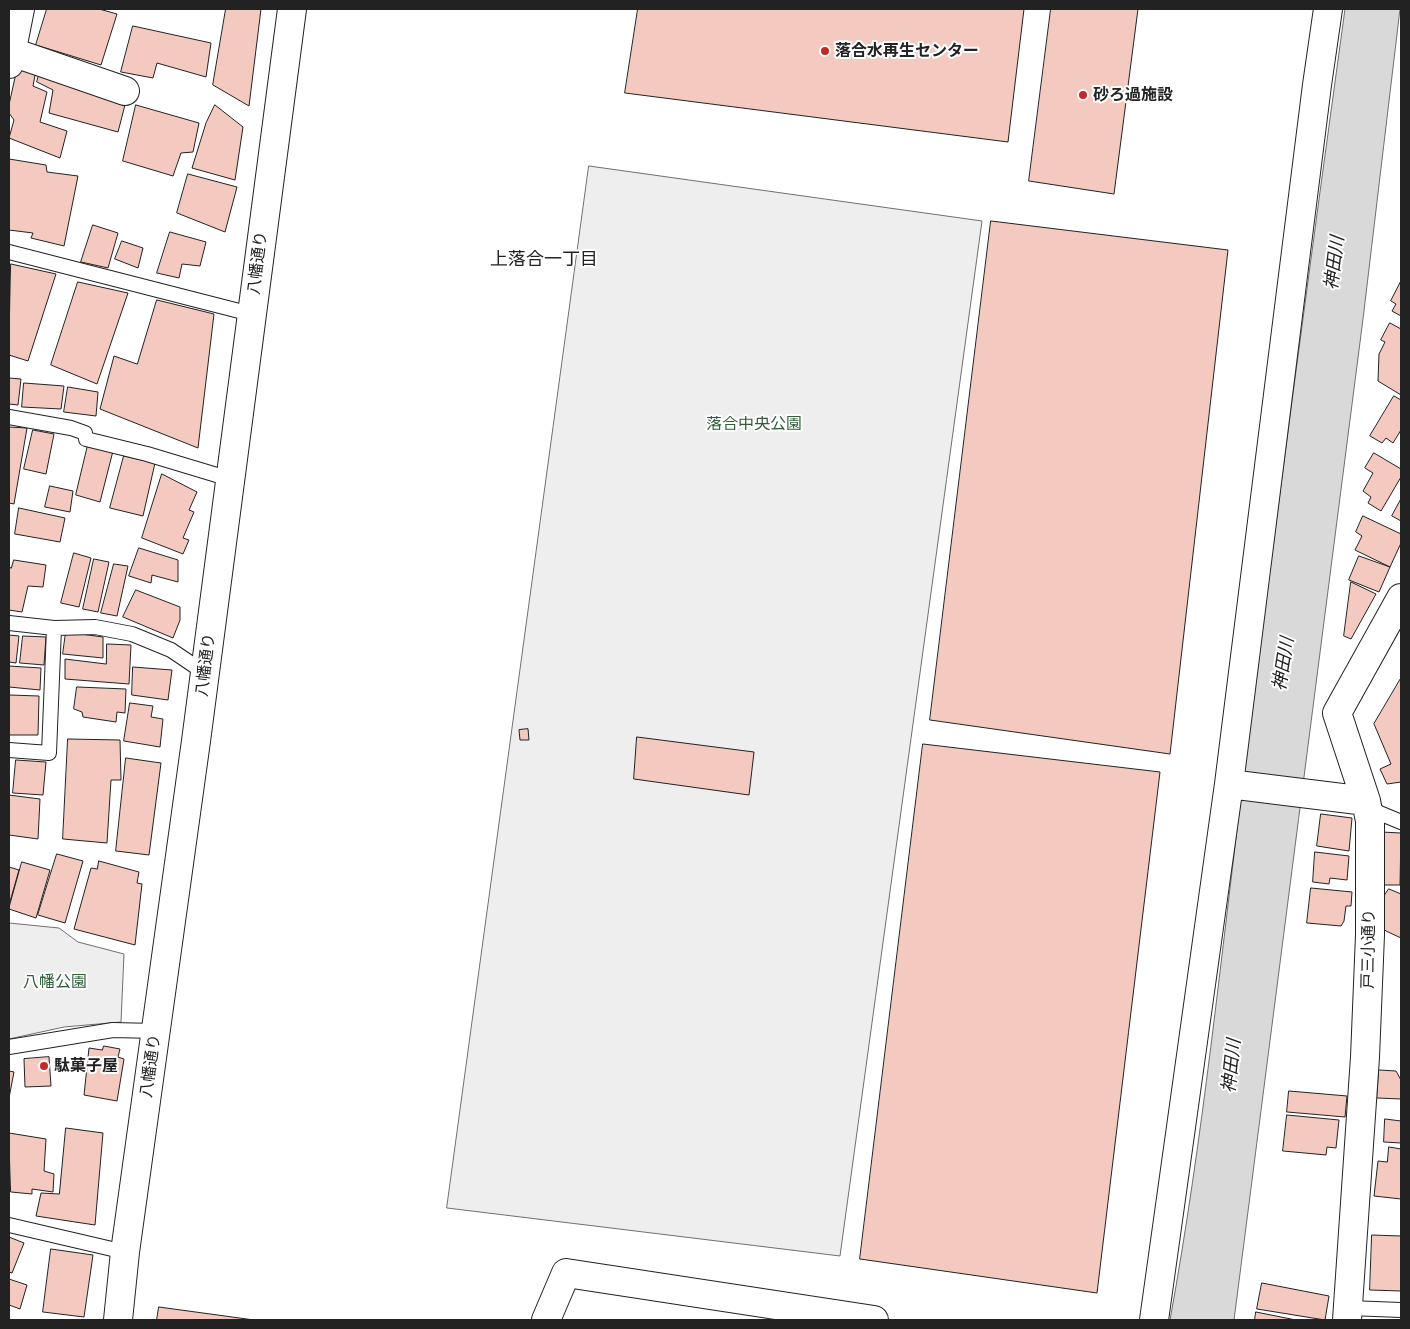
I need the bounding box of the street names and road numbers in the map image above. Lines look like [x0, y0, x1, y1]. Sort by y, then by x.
street label: 八幡通り [245, 230, 271, 296]
street label: 八幡通り [193, 632, 219, 698]
street label: 戸三小通り [1359, 909, 1379, 989]
street label: 八幡通り [137, 1033, 165, 1099]

